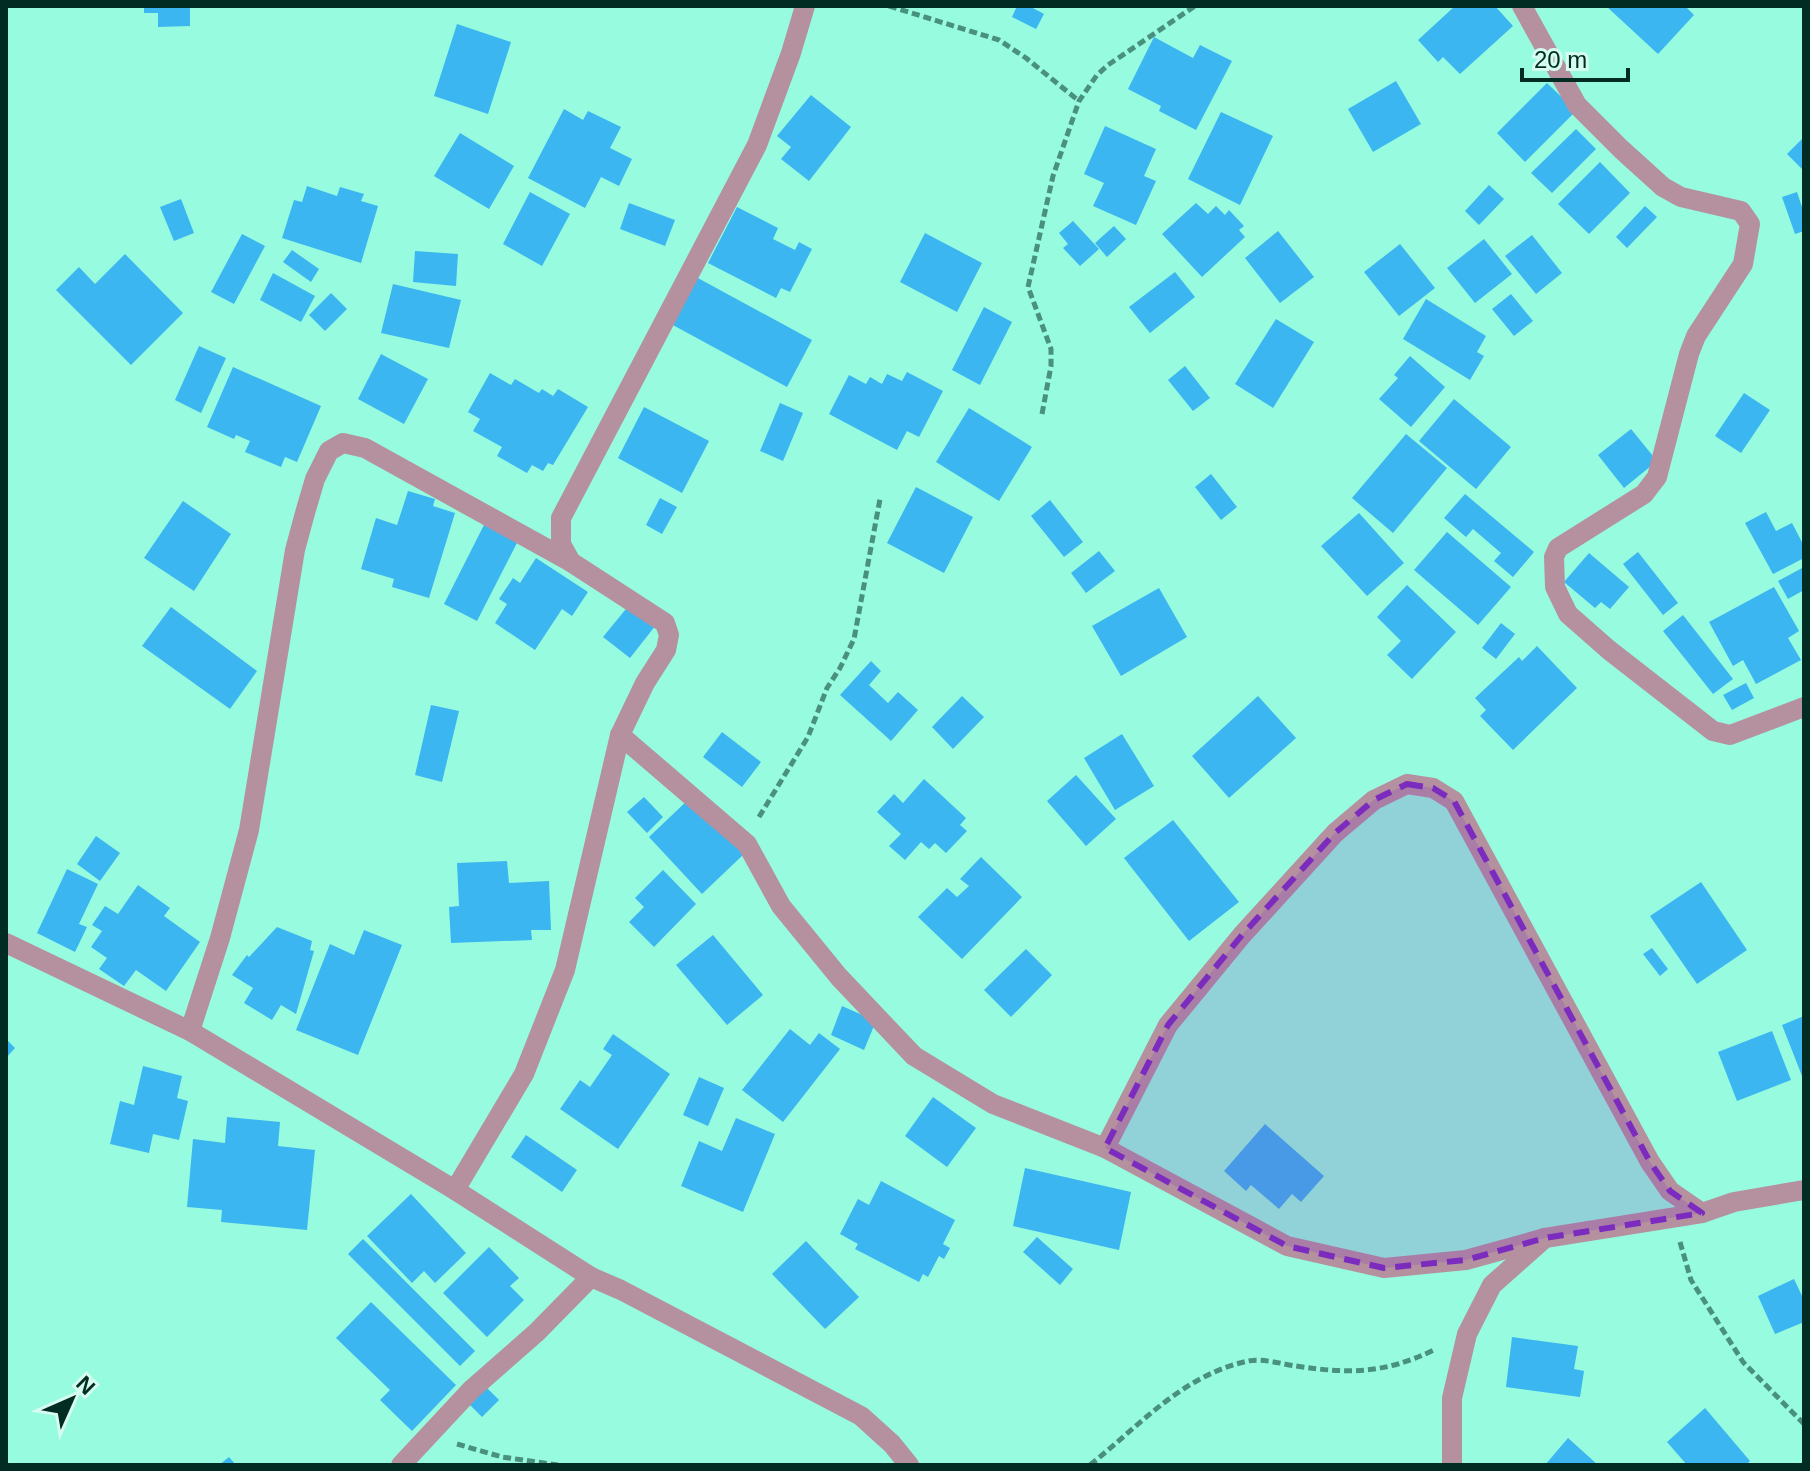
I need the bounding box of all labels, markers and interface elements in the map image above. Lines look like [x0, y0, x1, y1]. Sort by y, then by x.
scale bar [1522, 32, 1628, 82]
text: 20 m [1534, 46, 1587, 73]
north arrow [32, 1359, 112, 1439]
text: N [71, 1371, 100, 1400]

